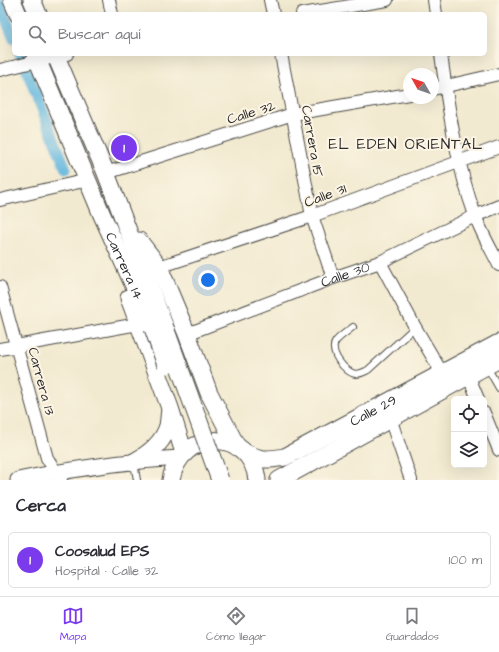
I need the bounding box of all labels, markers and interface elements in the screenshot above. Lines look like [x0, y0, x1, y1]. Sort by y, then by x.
search box [12, 12, 487, 56]
icon: search [26, 23, 48, 45]
text: Buscar aquí [58, 24, 140, 45]
north arrow [403, 68, 439, 104]
street label: Calle 32 [225, 96, 278, 130]
street label: Carrera 15 [296, 104, 328, 179]
pin: 1 [111, 133, 137, 163]
district label: EL EDEN ORIENTAL [329, 134, 483, 155]
street label: Calle 31 [301, 179, 349, 213]
street label: Carrera 14 [100, 229, 148, 303]
street label: Calle 30 [318, 257, 373, 293]
your location [198, 270, 218, 290]
street label: Carrera 13 [22, 345, 60, 417]
street label: Calle 29 [346, 390, 400, 432]
map controls [451, 396, 487, 468]
button: locate [451, 396, 487, 432]
button: layers [451, 432, 487, 468]
text: Cerca [16, 494, 66, 518]
text: Coosalud EPS [55, 541, 149, 562]
text: 1 [29, 551, 31, 569]
text: 100 m [449, 551, 482, 569]
text: Hospital · Calle 32 [55, 562, 158, 580]
tab: Mapa [60, 605, 86, 644]
tab: Cómo llegar [206, 605, 266, 644]
tab: Guardados [386, 605, 439, 644]

